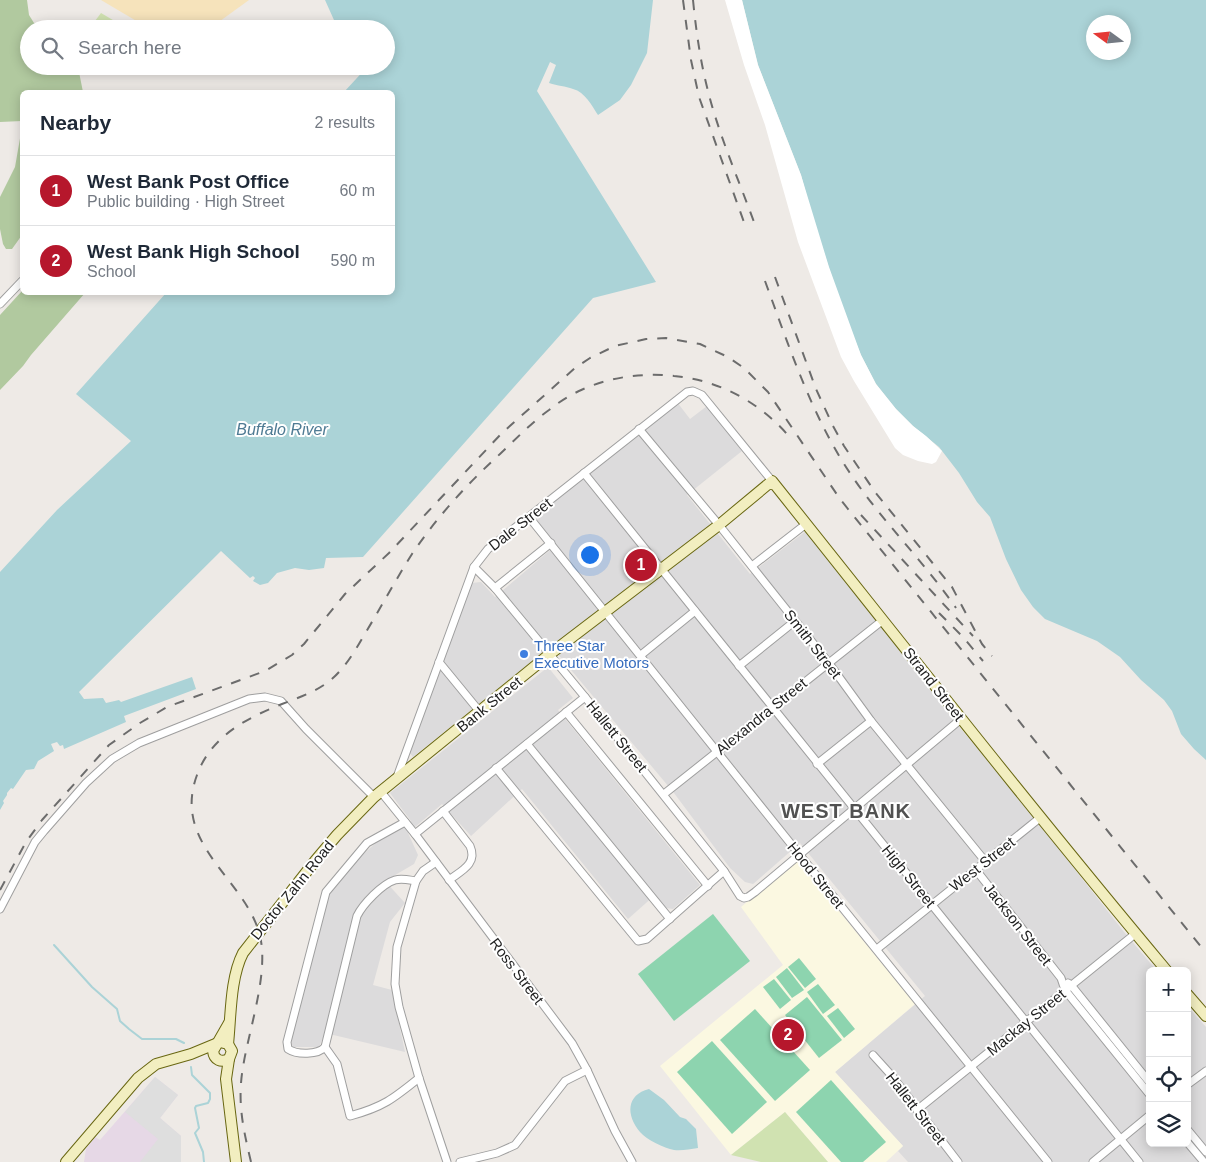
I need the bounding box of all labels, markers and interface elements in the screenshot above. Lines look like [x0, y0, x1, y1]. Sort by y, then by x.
north arrow [1086, 15, 1131, 60]
search box [20, 20, 395, 75]
icon: search [38, 34, 66, 62]
text: Search here [78, 37, 182, 58]
text: Nearby [40, 111, 111, 134]
text: 2 results [315, 114, 375, 131]
text: West Bank Post Office [87, 171, 289, 192]
text: 1 [52, 182, 60, 199]
text: 60 m [339, 182, 375, 199]
text: Public building · High Street [87, 193, 284, 210]
text: West Bank High School [87, 241, 300, 262]
text: 2 [52, 252, 60, 269]
text: 590 m [331, 252, 375, 269]
text: School [87, 263, 136, 280]
water label: Buffalo River [236, 421, 328, 438]
street label: Dale Street [485, 494, 555, 554]
your location [577, 542, 603, 568]
pin: 1 [625, 546, 657, 584]
street label: Smith Street [781, 606, 846, 682]
place label: Three Star Executive Motors [534, 637, 649, 671]
street label: Strand Street [900, 644, 968, 725]
marker: Three Star Executive Motors [518, 648, 530, 660]
street label: Bank Street [453, 672, 525, 735]
street label: Alexandra Street [712, 674, 810, 758]
street label: Hallett Street [583, 697, 651, 776]
district label: WEST BANK [781, 800, 911, 822]
street label: West Street [946, 833, 1019, 895]
street label: Doctor Zahn Road [247, 837, 337, 943]
street label: Hood Street [784, 839, 848, 912]
street label: High Street [879, 841, 940, 911]
street label: Jackson Street [981, 880, 1056, 969]
street label: Ross Street [487, 935, 548, 1008]
map controls [1146, 967, 1191, 1147]
button: + [1146, 967, 1191, 1012]
street label: Mackay Street [983, 985, 1069, 1059]
button: − [1146, 1012, 1191, 1057]
pin: 2 [772, 1016, 804, 1054]
button: locate [1146, 1057, 1191, 1102]
street label: Hallett Street [883, 1069, 950, 1148]
button: layers [1146, 1102, 1191, 1147]

